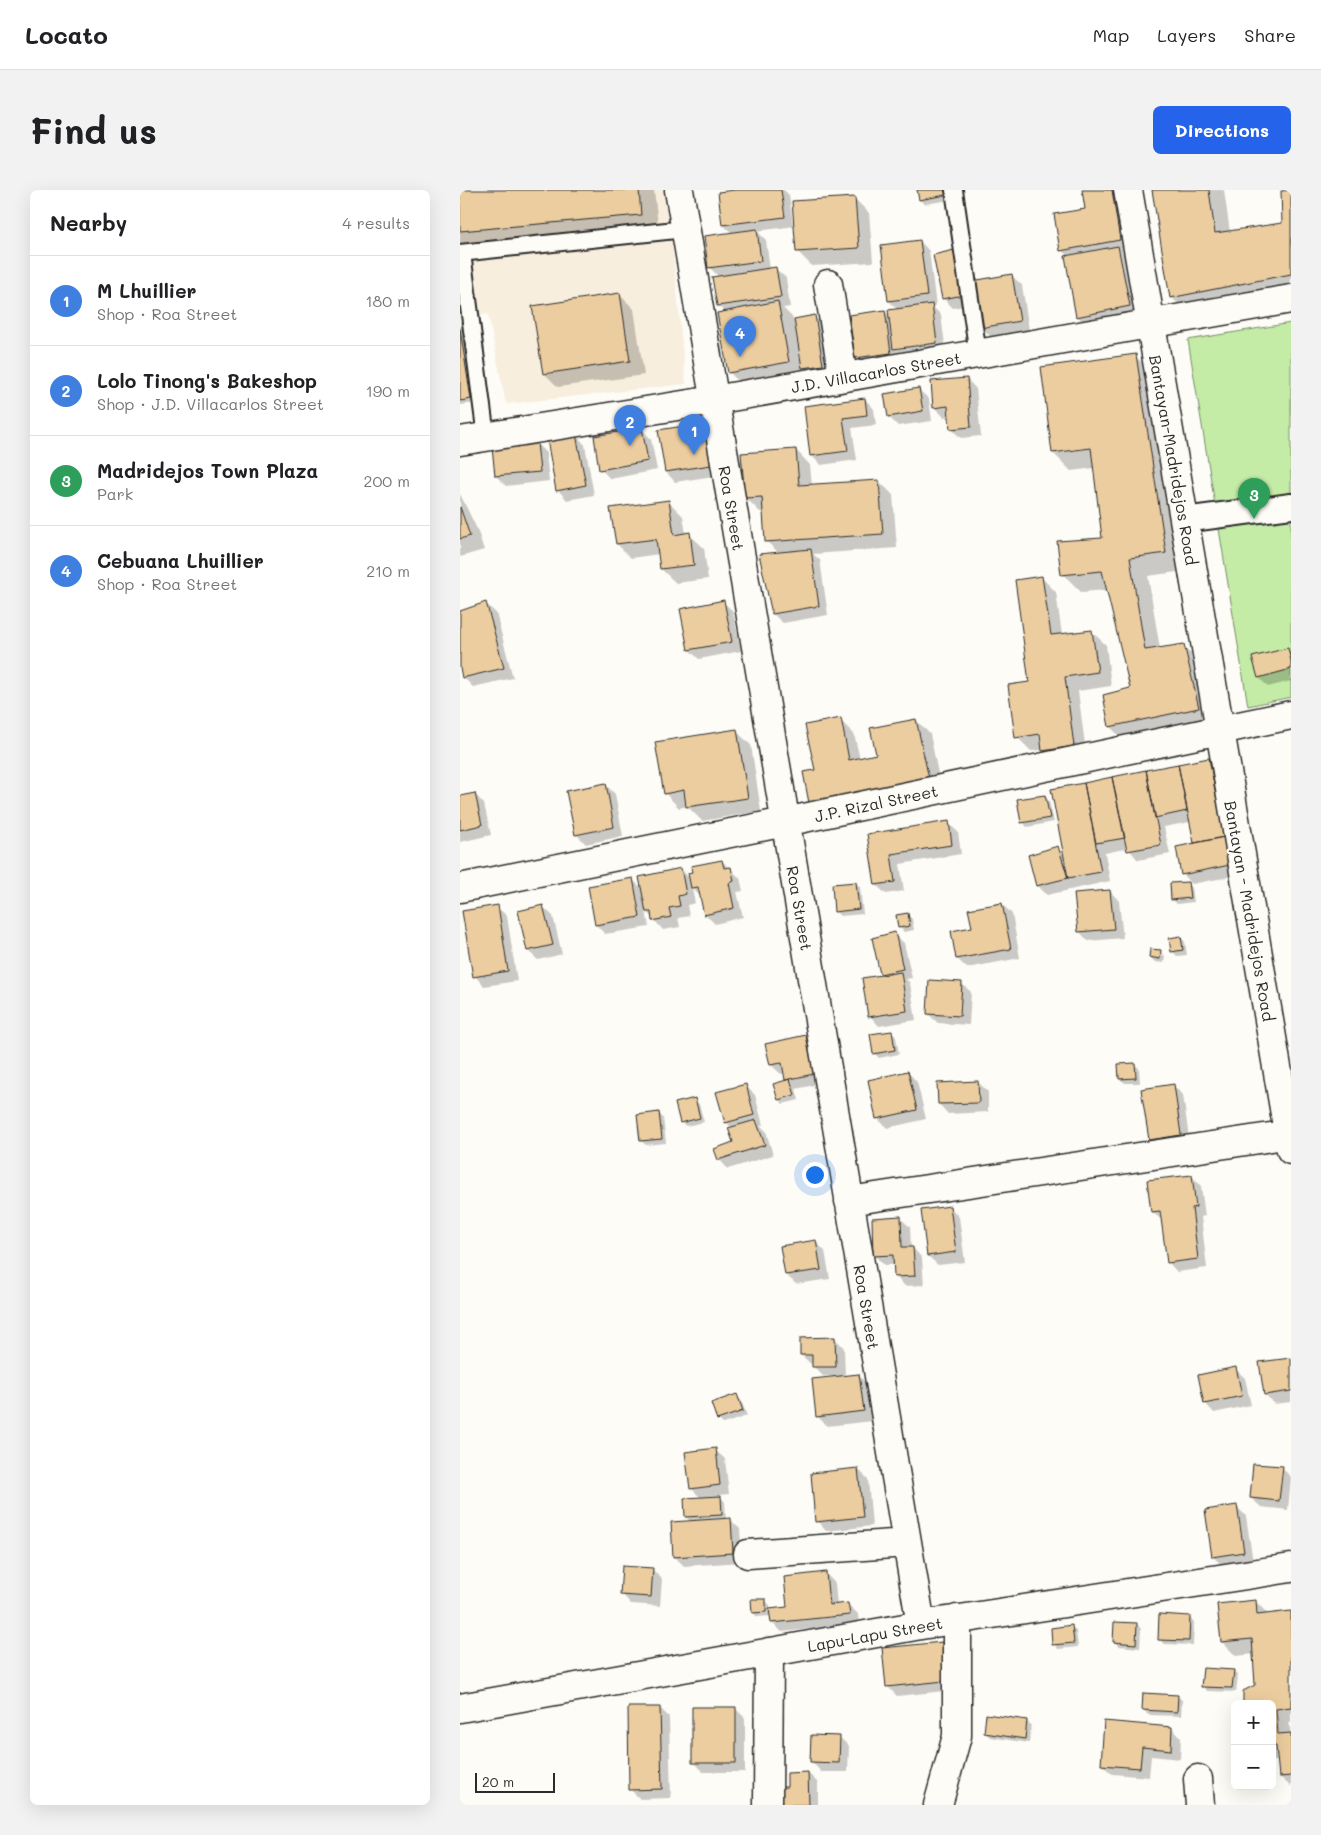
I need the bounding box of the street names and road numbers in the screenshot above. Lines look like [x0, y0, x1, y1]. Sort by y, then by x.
street label: J.D. Villacarlos Street [789, 347, 963, 397]
street label: Bantayan-Madridejos Road [1145, 353, 1203, 567]
street label: Roa Street [714, 464, 750, 552]
street label: J.P. Rizal Street [812, 780, 940, 826]
street label: Bantayan - Madridejos Road [1220, 799, 1280, 1023]
street label: Roa Street [782, 864, 818, 952]
street label: Roa Street [849, 1263, 885, 1351]
street label: Lapu-Lapu Street [806, 1612, 944, 1656]

